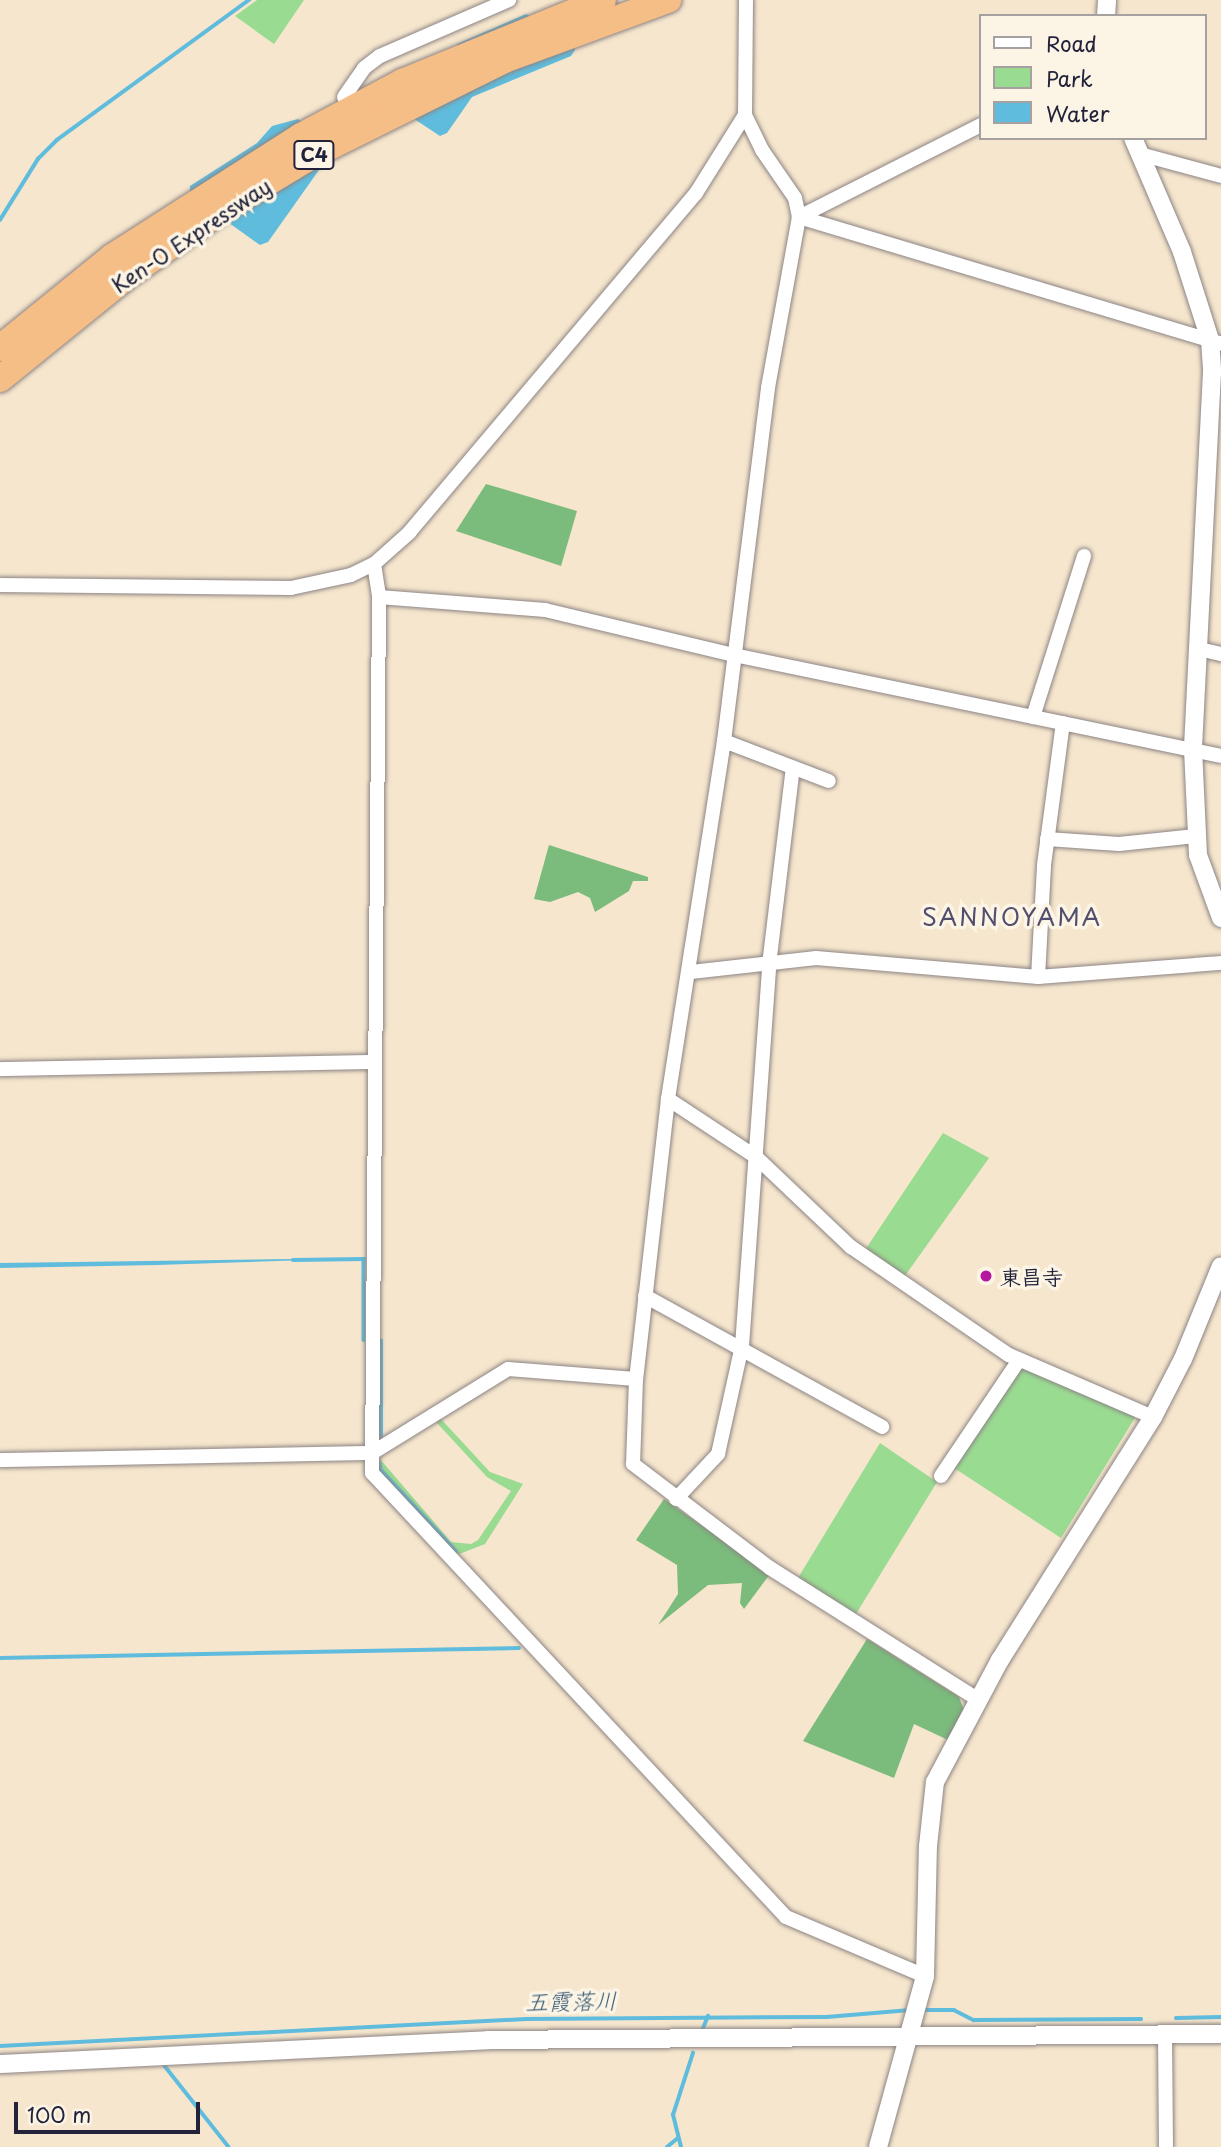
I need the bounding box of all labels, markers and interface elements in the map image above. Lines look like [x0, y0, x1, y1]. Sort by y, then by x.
legend [979, 14, 1207, 140]
text: Road [1046, 27, 1097, 59]
text: Park [1046, 62, 1093, 94]
text: Water [1046, 97, 1109, 129]
road number: C4 [293, 140, 335, 170]
street label: Ken-O Expressway [106, 172, 276, 298]
district label: SANNOYAMA [923, 903, 1101, 931]
place label: 東昌寺 [1000, 1263, 1063, 1289]
marker: 東昌寺 [978, 1268, 994, 1284]
water label: 五霞落川 [525, 1986, 617, 2016]
scale bar [18, 2088, 203, 2132]
text: 100 m [27, 2098, 91, 2130]

